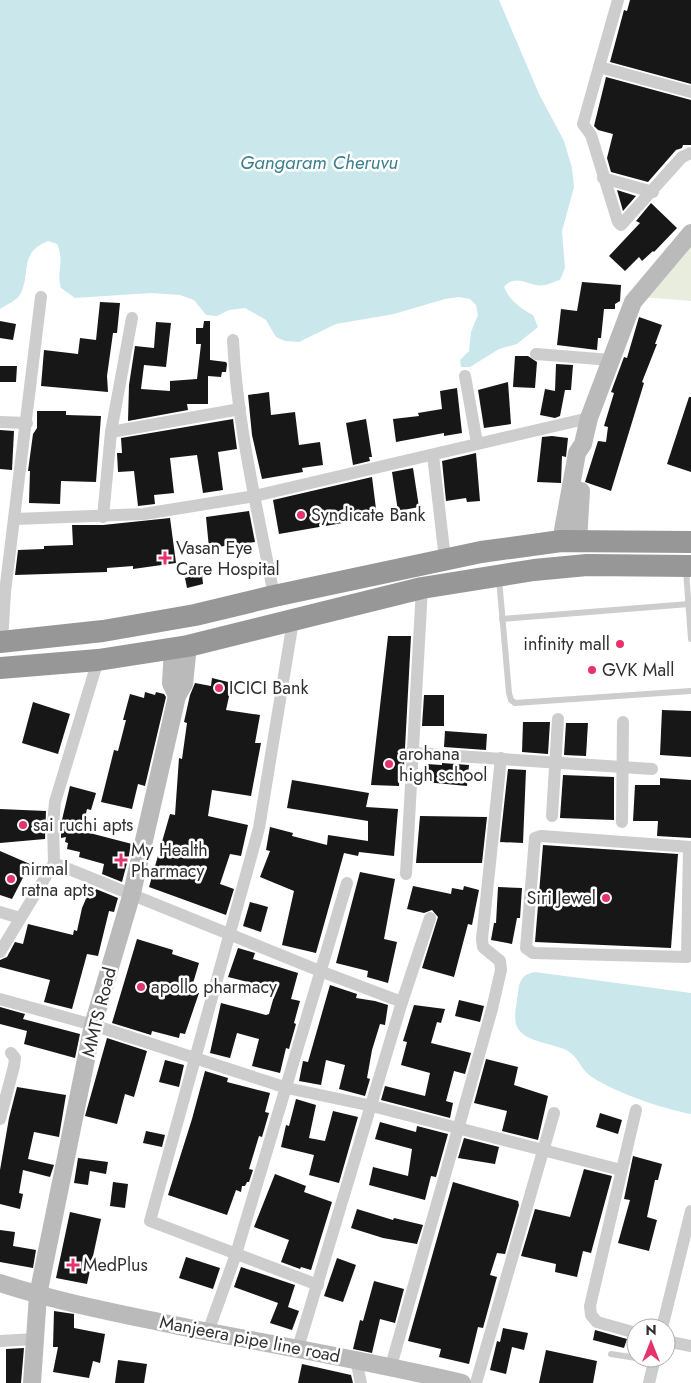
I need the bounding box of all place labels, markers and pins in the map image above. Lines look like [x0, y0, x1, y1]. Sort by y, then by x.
place label: Syndicate Bank [311, 502, 426, 528]
marker: Syndicate Bank [295, 509, 307, 521]
place label: Vasan Eye Care Hospital [176, 535, 280, 582]
marker: Vasan Eye Care Hospital [158, 551, 172, 565]
place label: infinity mall [523, 631, 610, 657]
marker: infinity mall [614, 638, 626, 650]
place label: GVK Mall [602, 657, 674, 683]
marker: GVK Mall [586, 664, 598, 676]
place label: ICICI Bank [229, 675, 308, 701]
marker: ICICI Bank [213, 682, 225, 694]
place label: arohana high school [399, 741, 487, 788]
marker: arohana high school [383, 758, 395, 770]
place label: sai ruchi apts [33, 812, 133, 838]
marker: sai ruchi apts [17, 819, 29, 831]
place label: My Health Pharmacy [131, 837, 208, 884]
marker: My Health Pharmacy [115, 854, 127, 866]
place label: nirmal ratna apts [21, 856, 94, 903]
marker: nirmal ratna apts [5, 873, 17, 885]
place label: Siri Jewel [527, 885, 596, 911]
marker: Siri Jewel [600, 892, 612, 904]
place label: apollo pharmacy [151, 974, 277, 1000]
marker: apollo pharmacy [135, 981, 147, 993]
place label: MedPlus [83, 1252, 148, 1278]
marker: MedPlus [67, 1259, 79, 1271]

